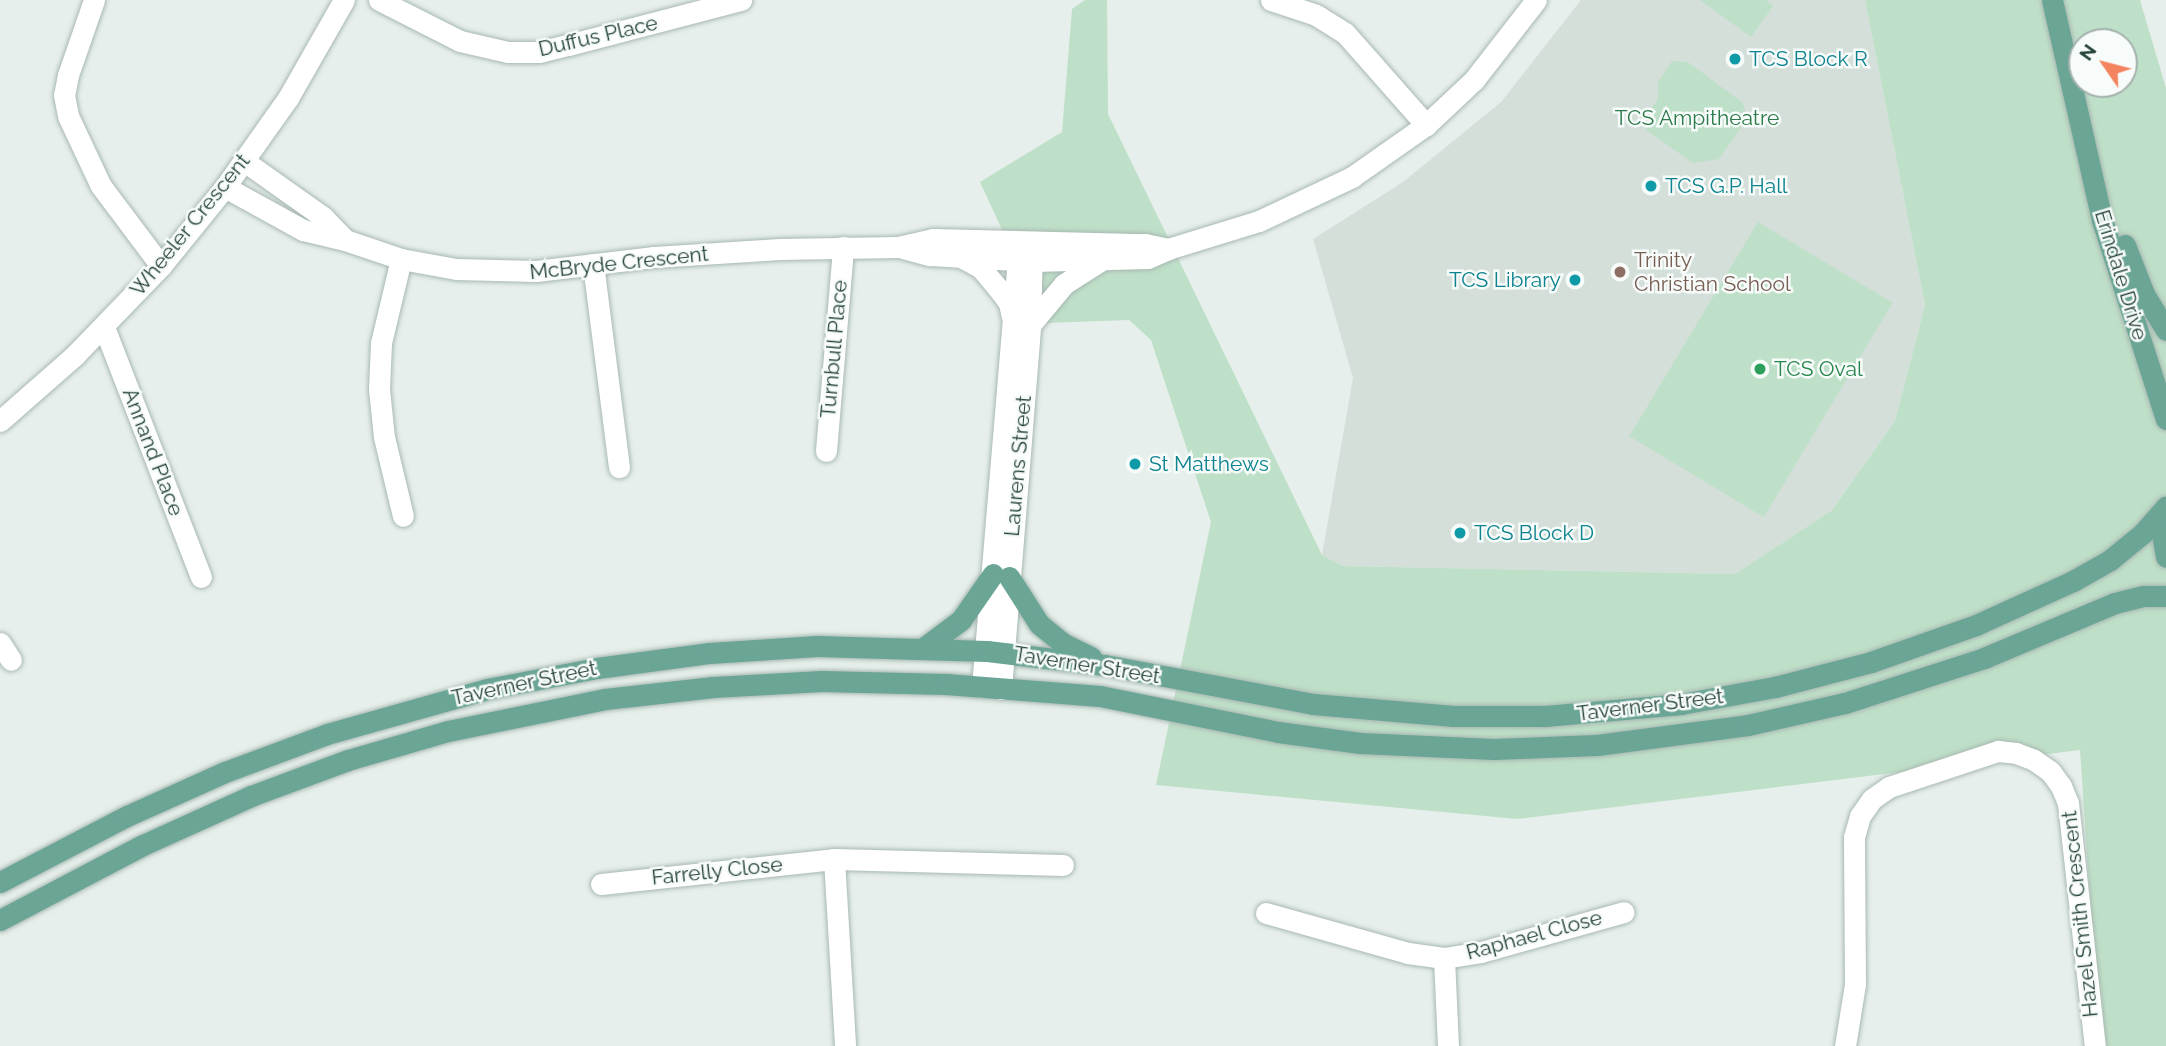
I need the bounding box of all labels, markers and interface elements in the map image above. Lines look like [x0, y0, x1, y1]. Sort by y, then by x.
street label: Duffus Place [536, 10, 660, 62]
north arrow [2068, 28, 2138, 98]
text: N [2074, 40, 2101, 64]
place label: TCS Block R [1749, 46, 1868, 72]
marker: TCS Block R [1727, 51, 1743, 67]
park label: TCS Ampitheatre [1614, 105, 1780, 131]
street label: Wheeler Crescent [125, 149, 255, 301]
place label: TCS G.P. Hall [1665, 173, 1788, 199]
marker: TCS G.P. Hall [1643, 178, 1659, 194]
street label: Erindale Drive [2089, 207, 2153, 343]
street label: McBryde Crescent [528, 241, 710, 285]
place label: Trinity Christian School [1634, 247, 1791, 297]
marker: Trinity Christian School [1612, 264, 1628, 280]
place label: TCS Library [1449, 267, 1561, 293]
marker: TCS Library [1567, 272, 1583, 288]
street label: Turnbull Place [815, 279, 853, 419]
place label: TCS Oval [1774, 356, 1863, 382]
marker: TCS Oval [1752, 361, 1768, 377]
street label: Annand Place [117, 385, 189, 519]
street label: Laurens Street [999, 394, 1037, 538]
place label: St Matthews [1149, 451, 1269, 477]
marker: St Matthews [1127, 456, 1143, 472]
place label: TCS Block D [1474, 520, 1594, 546]
marker: TCS Block D [1452, 525, 1468, 541]
street label: Taverner Street [1012, 641, 1162, 689]
street label: Taverner Street [449, 655, 599, 711]
street label: Taverner Street [1575, 683, 1725, 727]
street label: Hazel Smith Crescent [2057, 809, 2103, 1019]
street label: Farrelly Close [650, 852, 784, 890]
street label: Raphael Close [1463, 905, 1605, 965]

